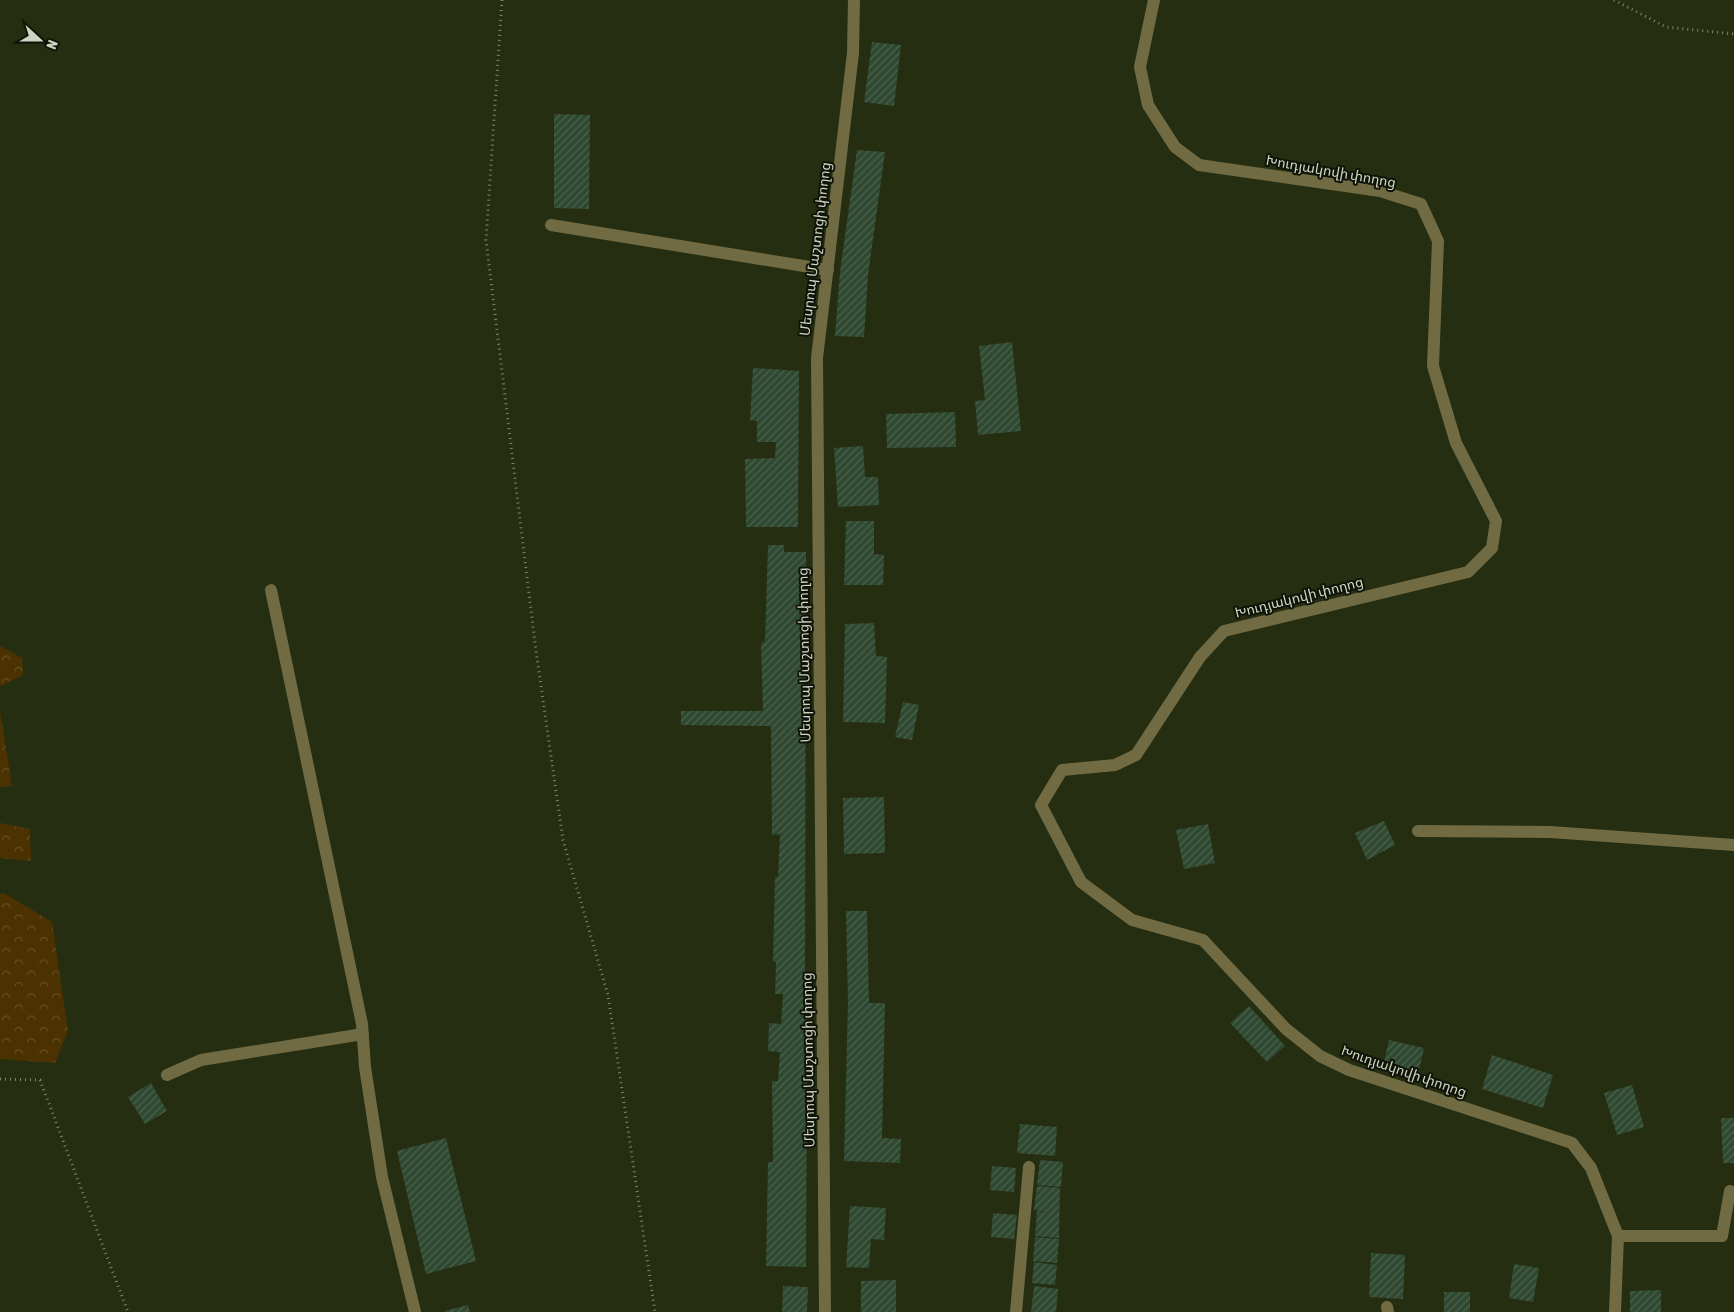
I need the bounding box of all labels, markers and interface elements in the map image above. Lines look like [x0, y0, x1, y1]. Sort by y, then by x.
north arrow [15, 15, 65, 65]
text: N [43, 38, 61, 51]
street label: Խուդյակովի փողոց [1265, 152, 1397, 190]
street label: Մեսրոպ Մաշտոցի փողոց [796, 161, 834, 337]
street label: Մեսրոպ Մաշտոցի փողոց [794, 567, 814, 743]
street label: Խուդյակովի փողոց [1233, 573, 1365, 621]
street label: Մեսրոպ Մաշտոցի փողոց [798, 972, 818, 1148]
street label: Խուդյակովի փողոց [1339, 1042, 1469, 1100]

